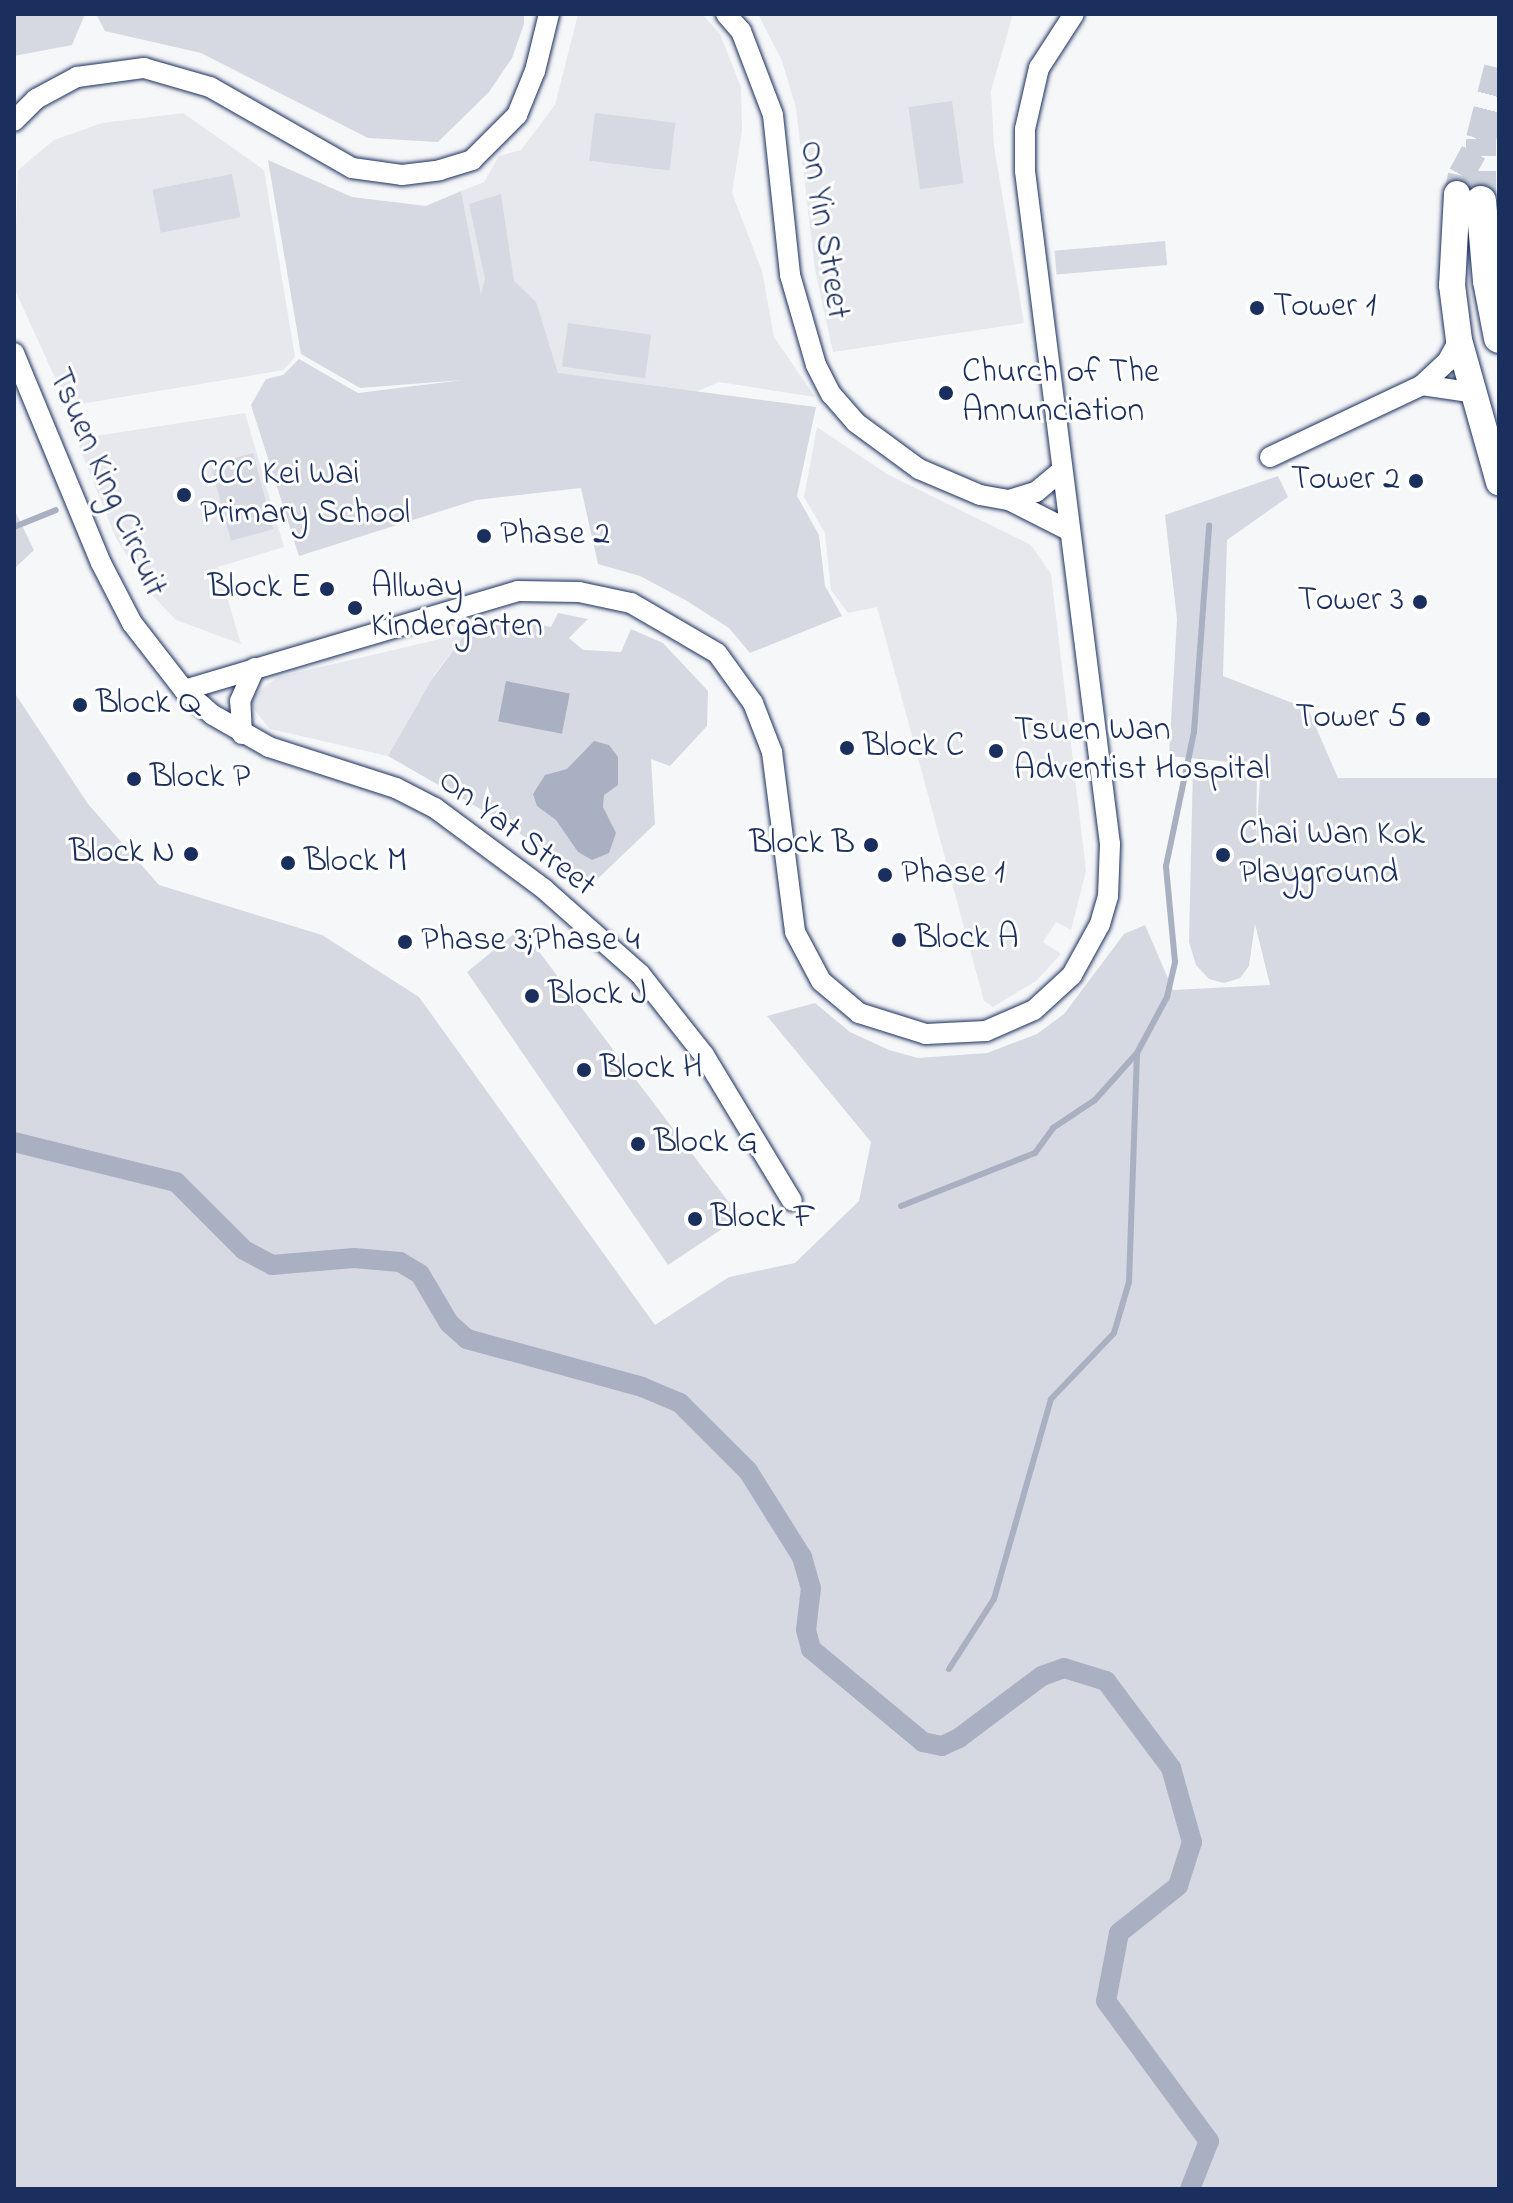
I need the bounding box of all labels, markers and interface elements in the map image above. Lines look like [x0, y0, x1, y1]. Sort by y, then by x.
street label: On Yin Street [789, 138, 857, 322]
place label: Tower 1 [1273, 288, 1376, 328]
marker: Tower 1 [1248, 299, 1266, 317]
place label: Church of The Annunciation [962, 353, 1159, 432]
street label: Tsuen King Circuit [37, 363, 175, 603]
marker: Church of The Annunciation [937, 384, 955, 402]
place label: CCC Kei Wai Primary School [200, 455, 410, 534]
place label: Tower 2 [1291, 461, 1400, 501]
marker: Tower 2 [1407, 472, 1425, 490]
marker: CCC Kei Wai Primary School [175, 486, 193, 504]
place label: Phase 2 [500, 516, 610, 556]
marker: Phase 2 [475, 527, 493, 545]
place label: Allway Kindergarten [371, 568, 543, 648]
place label: Block E [208, 569, 311, 609]
marker: Block E [318, 580, 336, 598]
place label: Tower 3 [1298, 582, 1404, 622]
marker: Tower 3 [1411, 593, 1429, 611]
marker: Allway Kindergarten [346, 599, 364, 617]
place label: Block Q [96, 685, 201, 725]
marker: Block Q [71, 696, 89, 714]
place label: Tower 5 [1295, 699, 1407, 739]
marker: Tower 5 [1414, 710, 1432, 728]
place label: Tsuen Wan Adventist Hospital [1014, 711, 1270, 790]
place label: Block C [863, 728, 964, 768]
marker: Block C [838, 739, 856, 757]
marker: Tsuen Wan Adventist Hospital [985, 740, 1007, 762]
place label: Block P [150, 759, 250, 799]
street label: On Yat Street [429, 761, 603, 907]
marker: Block P [125, 770, 143, 788]
place label: Chai Wan Kok Playground [1239, 815, 1425, 894]
place label: Block B [749, 825, 855, 865]
place label: Block N [69, 834, 175, 874]
marker: Block B [862, 836, 880, 854]
place label: Block M [304, 843, 407, 883]
marker: Block N [182, 845, 200, 863]
marker: Chai Wan Kok Playground [1214, 846, 1232, 864]
marker: Block M [279, 854, 297, 872]
place label: Phase 1 [901, 855, 1005, 895]
marker: Phase 1 [876, 866, 894, 884]
place label: Block A [915, 920, 1019, 960]
place label: Phase 3;Phase 4 [421, 922, 640, 962]
marker: Block A [890, 931, 908, 949]
marker: Phase 3;Phase 4 [396, 933, 414, 951]
place label: Block J [548, 976, 647, 1016]
marker: Block J [523, 987, 541, 1005]
place label: Block H [600, 1050, 702, 1090]
marker: Block H [575, 1061, 593, 1079]
place label: Block G [654, 1124, 758, 1164]
marker: Block G [629, 1135, 647, 1153]
place label: Block F [711, 1199, 816, 1239]
marker: Block F [686, 1210, 704, 1228]

